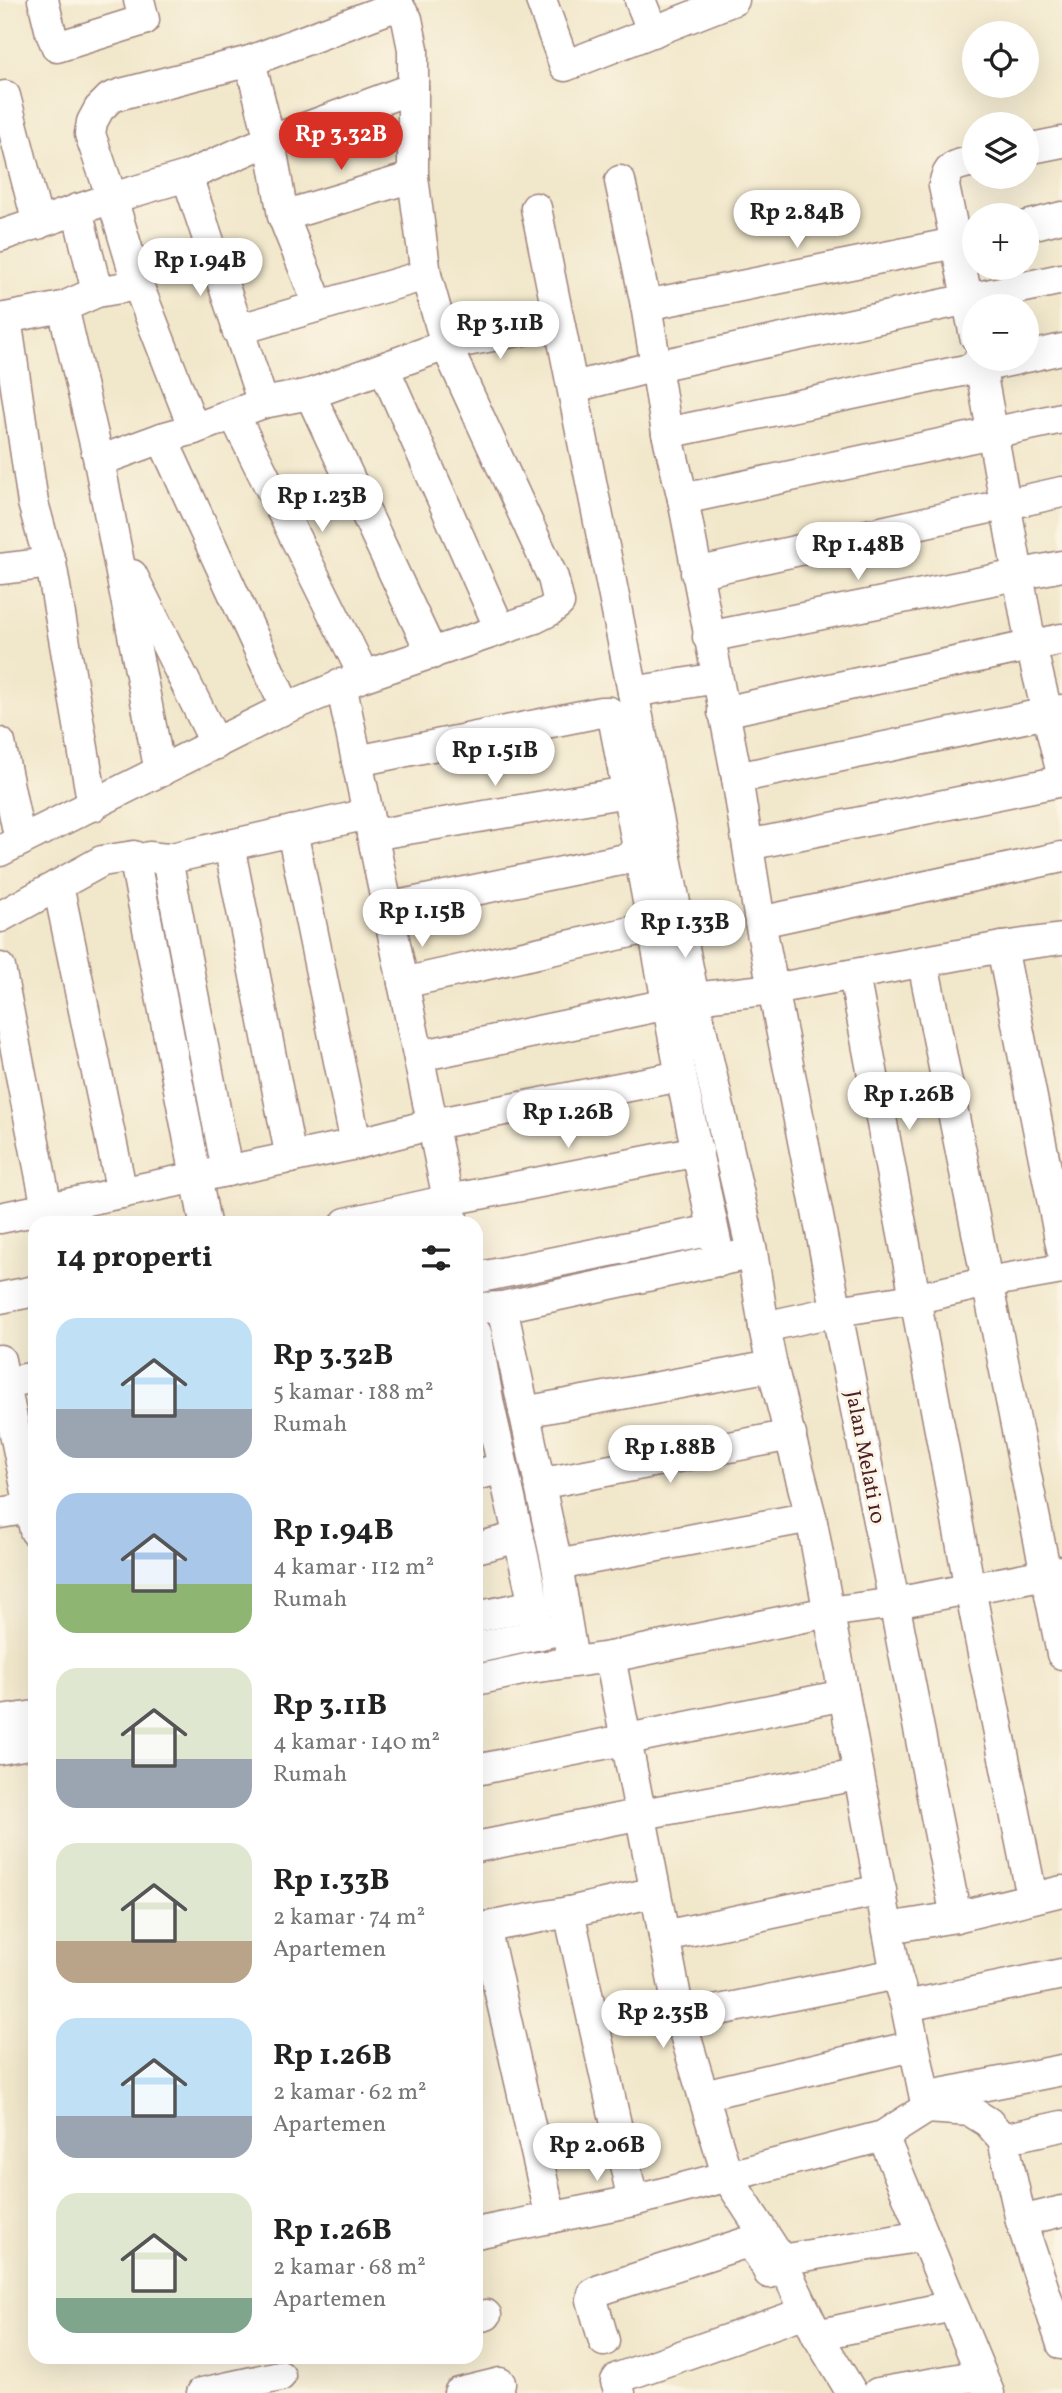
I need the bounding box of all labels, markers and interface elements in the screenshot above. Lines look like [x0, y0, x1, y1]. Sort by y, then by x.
map controls [962, 21, 1039, 371]
button: locate [962, 21, 1039, 98]
button: layers [962, 112, 1039, 189]
pin: Rp 3.32B [269, 113, 413, 172]
text: Rp 3.32B [295, 119, 387, 151]
pin: Rp 2.84B [725, 190, 869, 250]
text: Rp 2.84B [749, 197, 845, 229]
button: + [962, 203, 1039, 280]
pin: Rp 1.94B [128, 238, 272, 298]
text: Rp 1.94B [154, 245, 246, 277]
button: − [962, 294, 1039, 371]
pin: Rp 3.11B [428, 302, 572, 361]
text: Rp 3.11B [456, 308, 544, 340]
pin: Rp 1.23B [250, 475, 394, 534]
text: Rp 1.23B [277, 481, 367, 513]
pin: Rp 1.48B [786, 522, 930, 582]
text: Rp 1.48B [812, 529, 904, 561]
pin: Rp 1.51B [423, 728, 567, 788]
text: Rp 1.51B [452, 735, 538, 767]
pin: Rp 1.15B [350, 890, 494, 949]
text: Rp 1.15B [379, 896, 465, 928]
pin: Rp 1.33B [613, 900, 757, 960]
text: Rp 1.33B [640, 907, 730, 939]
pin: Rp 1.26B [837, 1072, 981, 1132]
text: Rp 1.26B [863, 1079, 955, 1111]
pin: Rp 1.26B [496, 1090, 640, 1150]
text: Rp 1.26B [522, 1097, 614, 1129]
text: 14 properti [56, 1237, 213, 1279]
icon: filters [417, 1239, 455, 1277]
text: Rp 3.32B [273, 1335, 393, 1377]
icon: home [112, 1346, 196, 1430]
text: 5 kamar · 188 m² [273, 1377, 434, 1409]
street label: Jalan Melati 10 [837, 1388, 892, 1526]
text: Rumah [273, 1409, 347, 1441]
pin: Rp 1.88B [598, 1426, 742, 1485]
text: Rp 1.88B [624, 1432, 716, 1464]
text: Rp 1.94B [273, 1510, 394, 1552]
icon: home [112, 1521, 196, 1605]
text: 4 kamar · 112 m² [273, 1552, 434, 1584]
text: Rumah [273, 1584, 347, 1616]
text: Rp 3.11B [273, 1685, 387, 1727]
icon: home [112, 1696, 196, 1780]
text: 4 kamar · 140 m² [273, 1727, 440, 1759]
text: Rumah [273, 1759, 347, 1791]
text: Rp 1.33B [273, 1860, 390, 1902]
icon: home [112, 1871, 196, 1955]
text: 2 kamar · 74 m² [273, 1902, 425, 1934]
text: Apartemen [273, 1934, 386, 1966]
pin: Rp 2.35B [591, 1990, 735, 2050]
text: Rp 2.35B [617, 1997, 709, 2029]
text: Rp 1.26B [273, 2035, 392, 2077]
icon: home [112, 2046, 196, 2130]
text: 2 kamar · 62 m² [273, 2077, 427, 2109]
text: Apartemen [273, 2109, 386, 2141]
pin: Rp 2.06B [525, 2124, 669, 2183]
text: Rp 2.06B [549, 2130, 645, 2162]
text: Rp 1.26B [273, 2210, 392, 2252]
icon: home [112, 2221, 196, 2305]
text: 2 kamar · 68 m² [273, 2252, 426, 2284]
text: Apartemen [273, 2284, 386, 2316]

